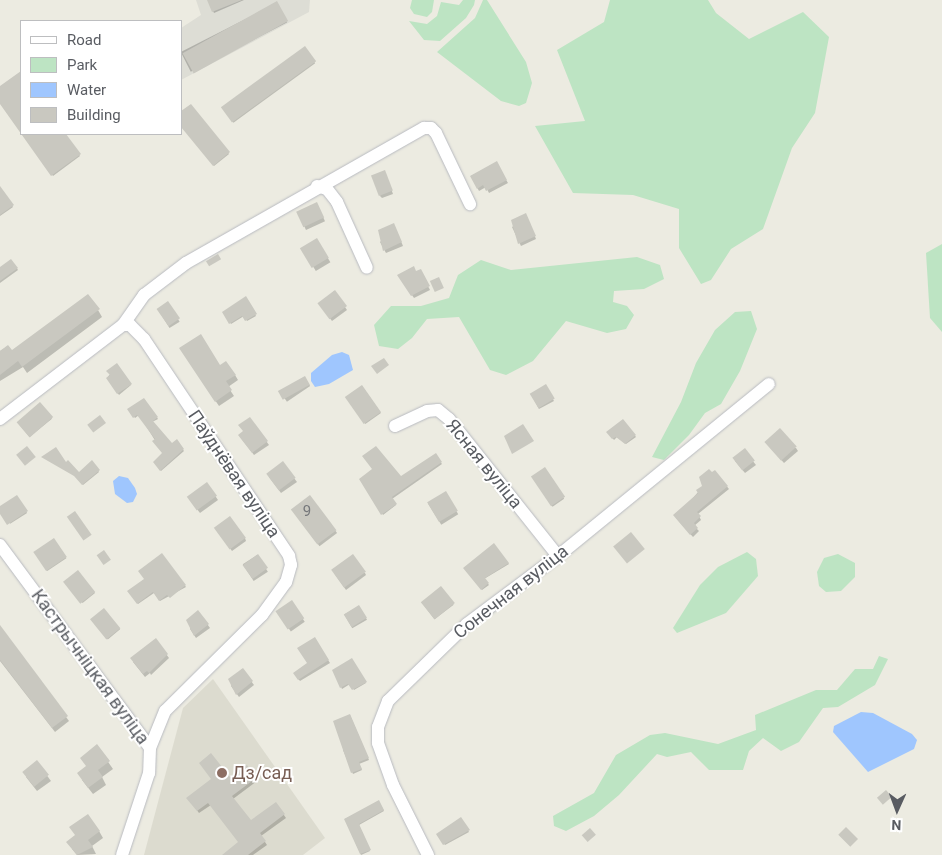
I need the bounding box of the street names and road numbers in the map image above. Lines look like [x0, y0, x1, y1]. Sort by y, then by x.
street label: Паўднёвая вуліца [183, 406, 285, 542]
street label: Ясная вуліца [441, 415, 527, 513]
street label: Сонечная вуліца [449, 540, 573, 644]
street label: Кастрычніцкая вуліца [27, 585, 153, 749]

